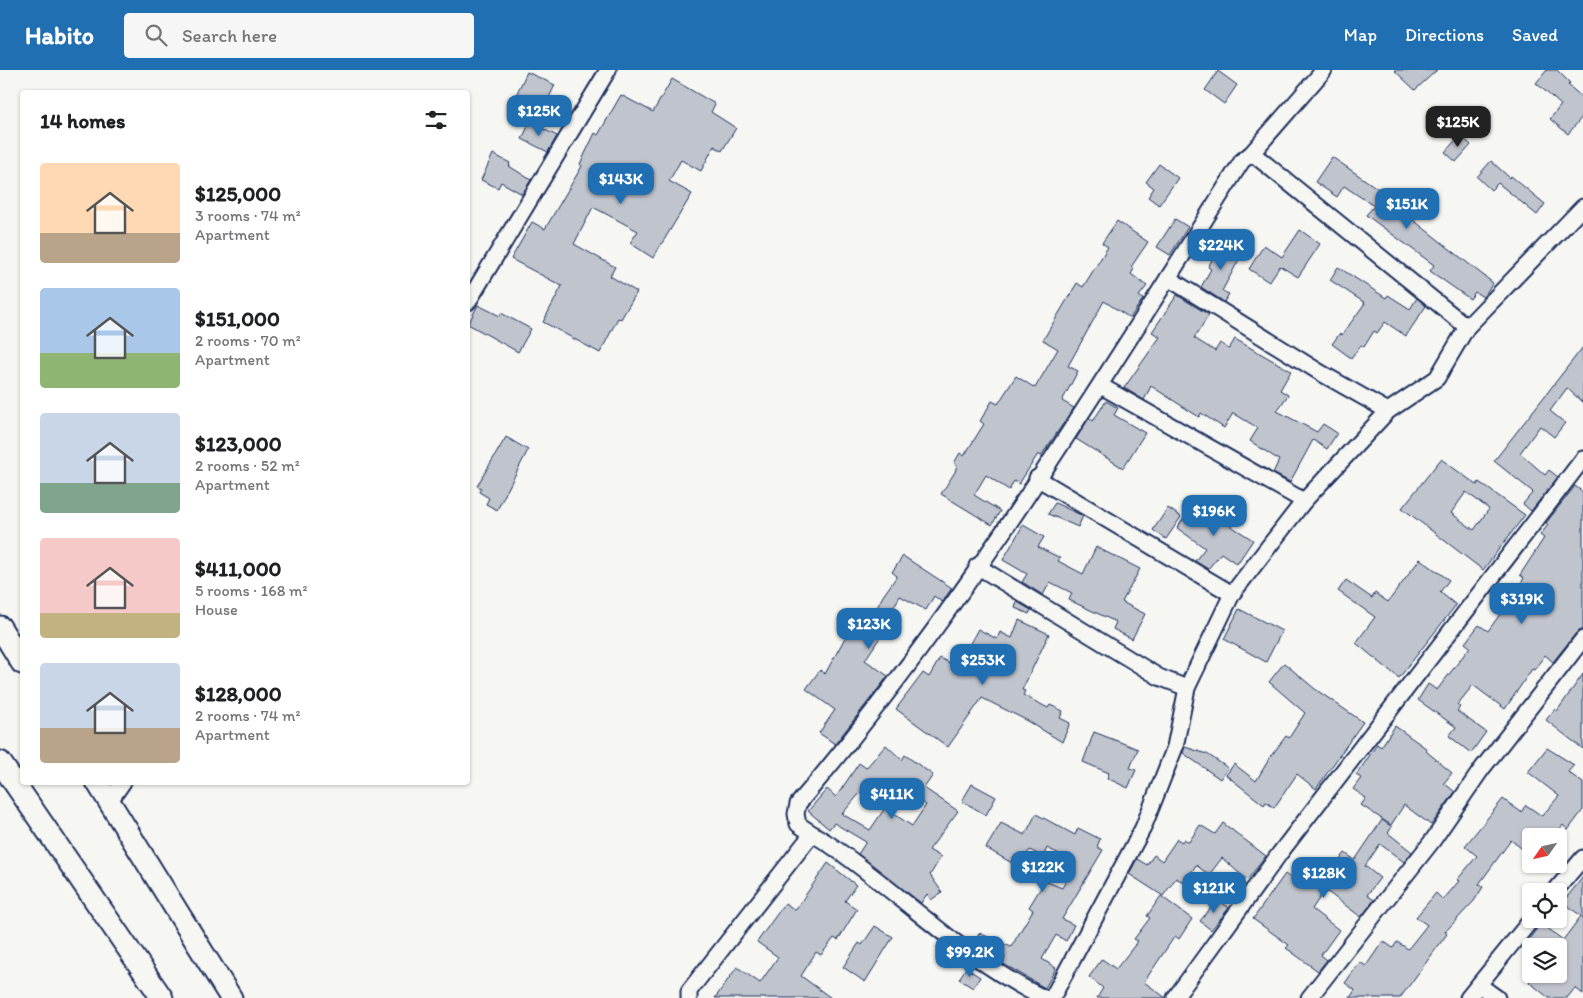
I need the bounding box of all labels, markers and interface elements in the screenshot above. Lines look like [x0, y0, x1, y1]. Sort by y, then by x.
search box [124, 13, 474, 58]
text: Habito [25, 21, 94, 50]
icon: search [142, 21, 170, 49]
text: Search here [182, 24, 277, 47]
text: Map [1344, 24, 1377, 46]
text: Directions [1405, 24, 1484, 46]
text: Saved [1512, 24, 1558, 46]
pin: $125K [504, 94, 574, 137]
text: $125K [518, 101, 560, 120]
icon: filters [422, 106, 450, 134]
pin: $125K [1423, 106, 1493, 148]
text: 14 homes [40, 108, 125, 133]
text: $125K [1437, 112, 1479, 131]
pin: $143K [586, 162, 656, 205]
text: $143K [599, 169, 643, 188]
text: $125,000 [195, 181, 281, 206]
icon: home [80, 183, 140, 243]
pin: $151K [1372, 188, 1442, 230]
text: $151K [1386, 194, 1428, 213]
text: 3 rooms · 74 m² [195, 206, 301, 225]
text: Apartment [195, 225, 270, 244]
pin: $224K [1186, 228, 1256, 271]
text: $224K [1199, 235, 1243, 254]
text: $151,000 [195, 306, 280, 331]
icon: home [80, 308, 140, 368]
text: 2 rooms · 70 m² [195, 331, 301, 350]
text: Apartment [195, 350, 270, 369]
text: $123,000 [195, 431, 282, 456]
icon: home [80, 433, 140, 493]
text: 2 rooms · 52 m² [195, 456, 300, 475]
text: Apartment [195, 475, 270, 494]
pin: $196K [1179, 494, 1249, 537]
text: $196K [1193, 501, 1235, 520]
text: $411,000 [195, 556, 282, 581]
icon: home [80, 558, 140, 618]
text: 5 rooms · 168 m² [195, 581, 308, 600]
pin: $319K [1487, 582, 1557, 625]
text: $319K [1501, 589, 1543, 608]
text: House [195, 600, 238, 619]
pin: $123K [834, 608, 904, 650]
text: $123K [848, 614, 890, 633]
pin: $253K [948, 644, 1018, 686]
text: $253K [961, 650, 1005, 669]
text: $128,000 [195, 681, 282, 706]
icon: home [80, 683, 140, 743]
text: 2 rooms · 74 m² [195, 706, 300, 725]
text: Apartment [195, 725, 270, 744]
pin: $411K [857, 778, 927, 820]
text: $411K [871, 784, 913, 803]
north arrow [1522, 828, 1568, 872]
map controls [1522, 828, 1567, 983]
pin: $122K [1008, 850, 1078, 893]
pin: $128K [1289, 856, 1359, 899]
text: $122K [1022, 857, 1064, 876]
text: $128K [1303, 863, 1345, 882]
pin: $121K [1179, 872, 1249, 914]
text: $121K [1193, 878, 1235, 897]
button: locate [1522, 883, 1567, 928]
pin: $99.2K [929, 936, 1011, 978]
button: layers [1522, 938, 1567, 983]
text: $99.2K [946, 942, 994, 961]

